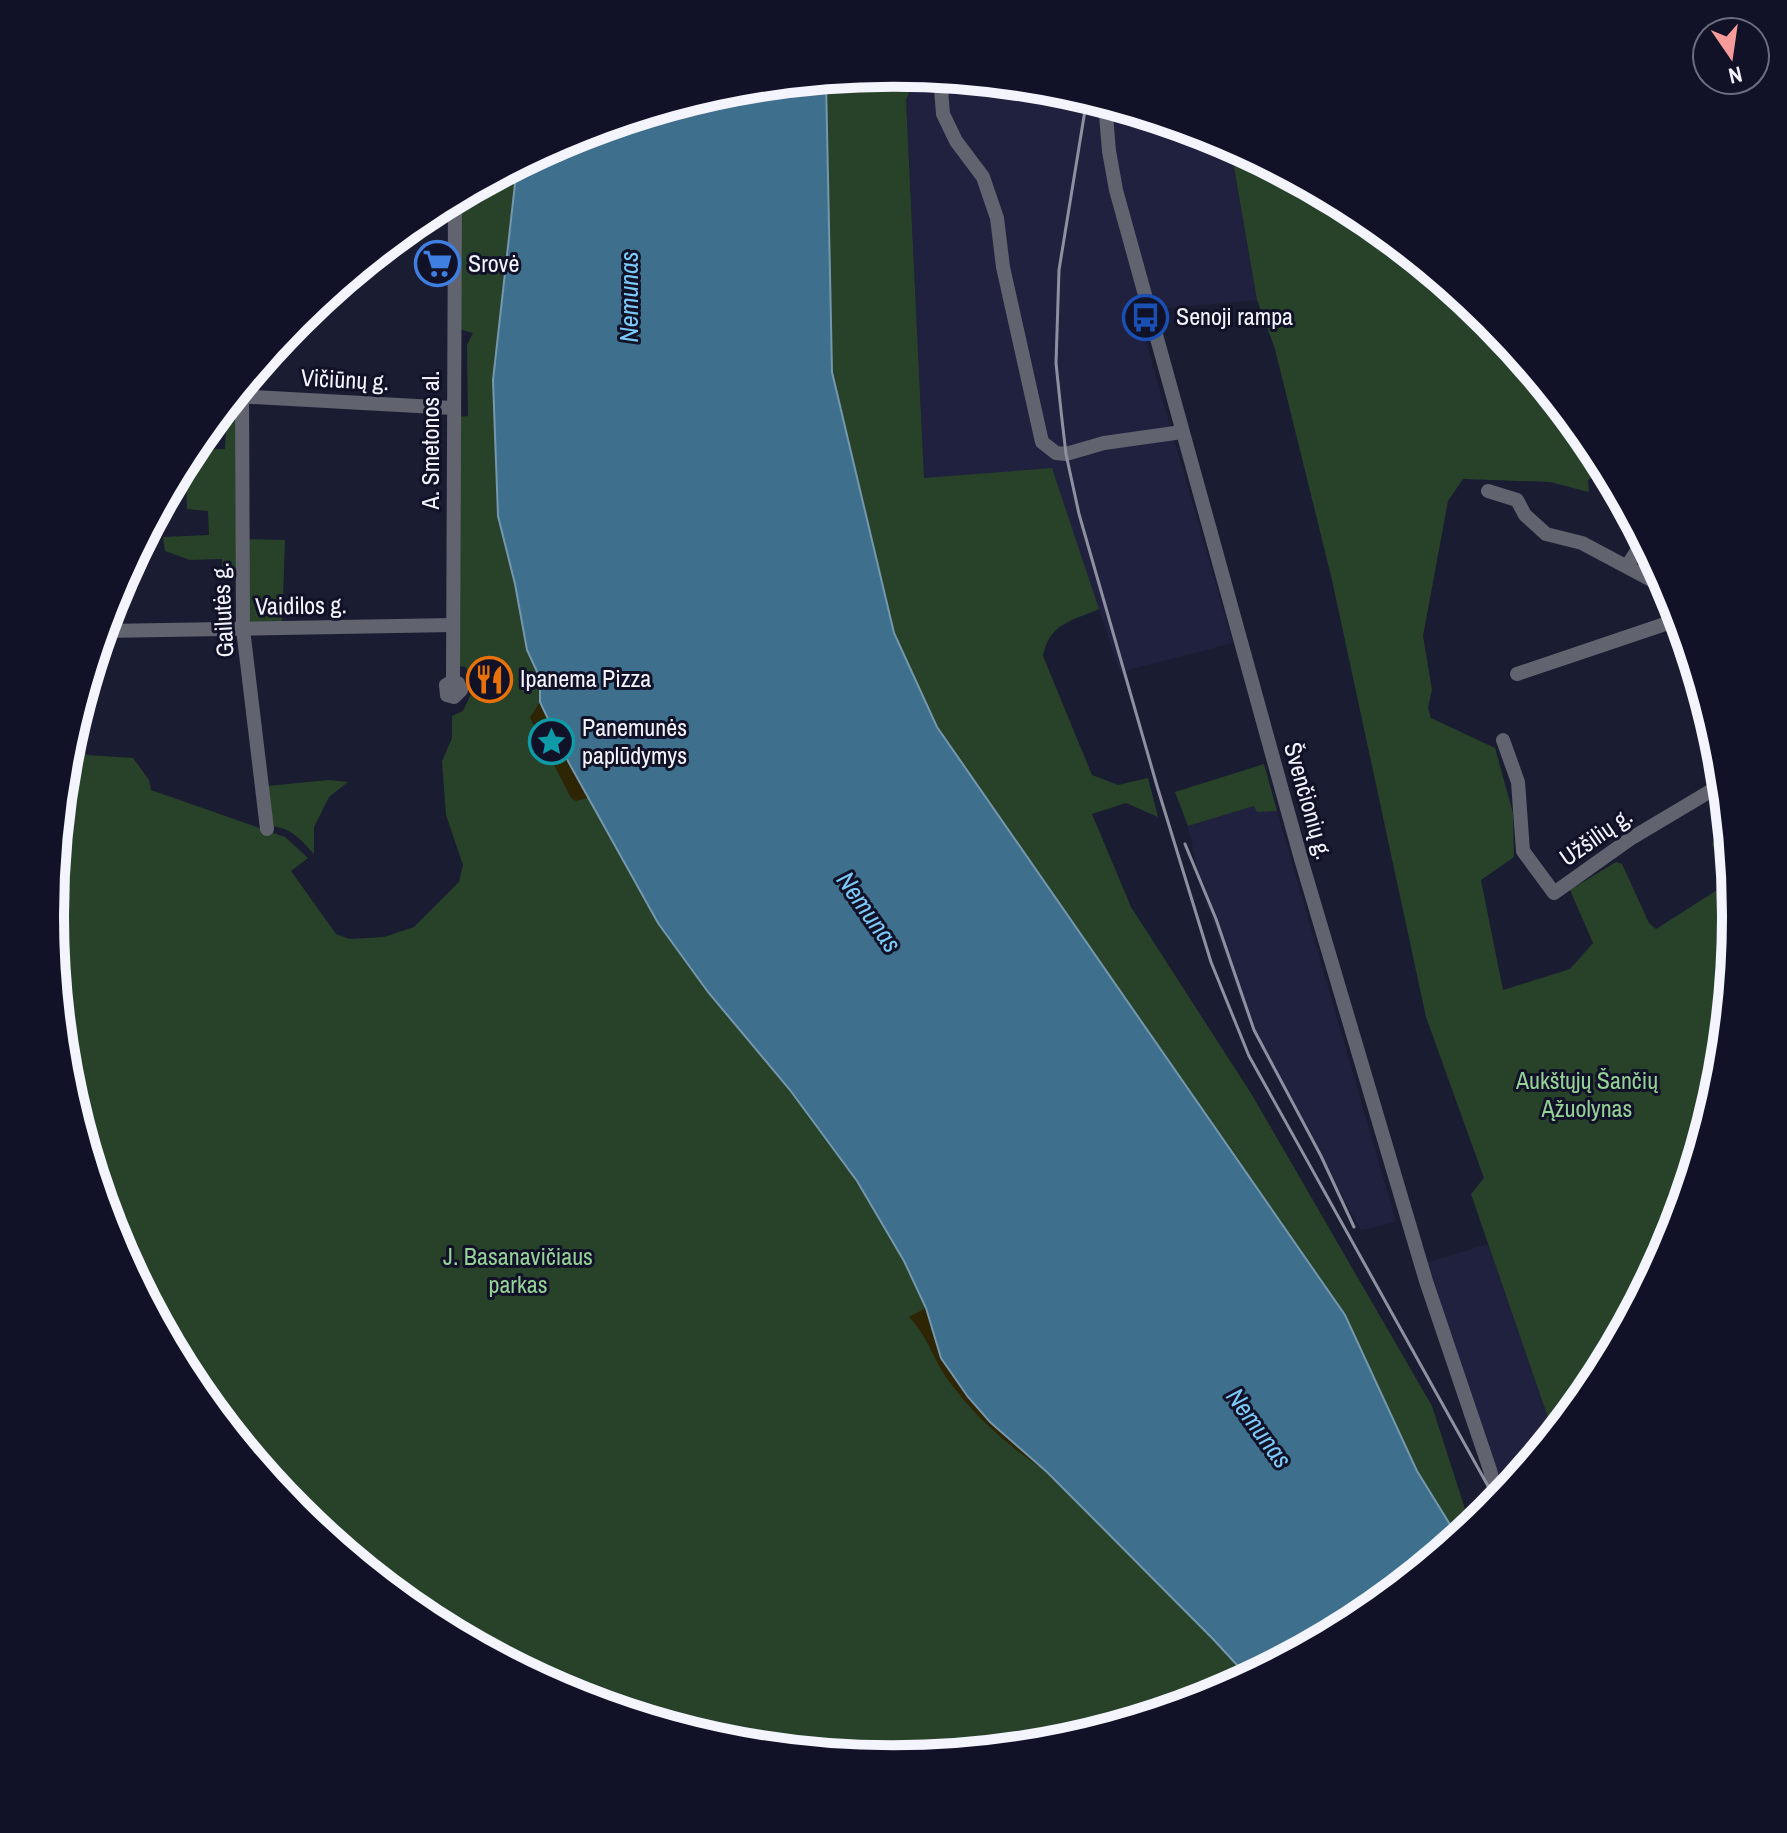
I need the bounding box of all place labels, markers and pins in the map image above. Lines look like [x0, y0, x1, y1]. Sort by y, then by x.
supermarket icon: Srovė [413, 240, 461, 288]
place label: Srovė [468, 247, 519, 279]
bus stop icon: Senoji rampa [1121, 293, 1169, 341]
place label: Senoji rampa [1176, 300, 1293, 332]
restaurant icon: Ipanema Pizza [465, 655, 513, 703]
place label: Ipanema Pizza [520, 662, 651, 694]
place label: Panemunės paplūdymys [582, 711, 687, 771]
place icon: Panemunės paplūdymys [527, 718, 575, 766]

